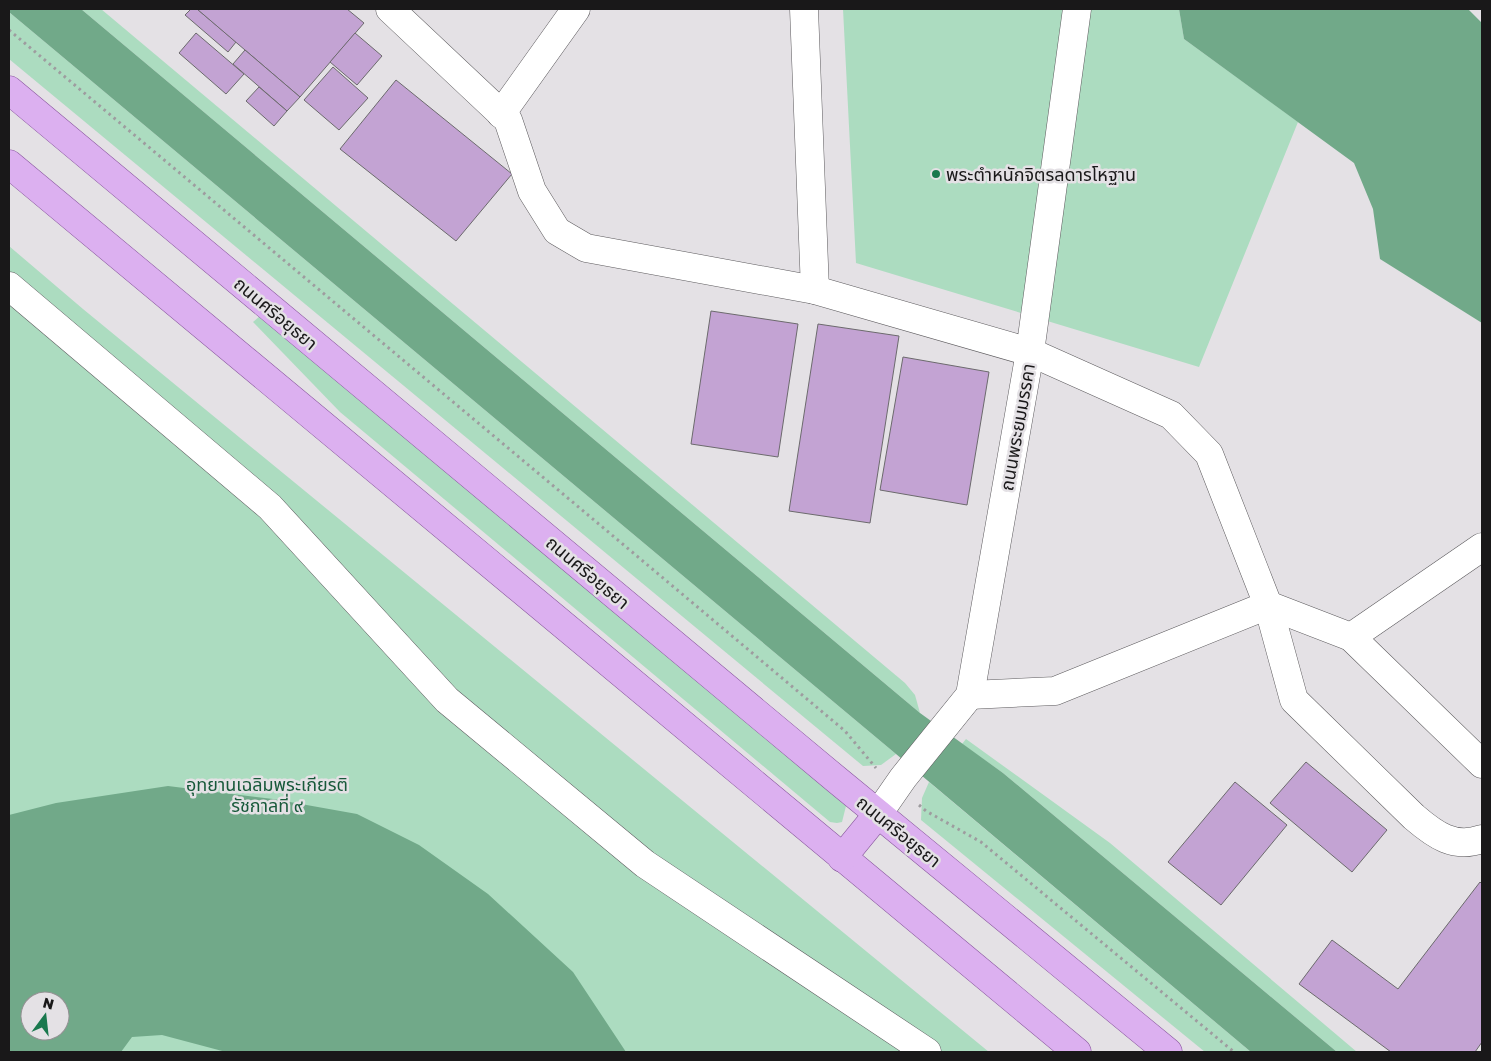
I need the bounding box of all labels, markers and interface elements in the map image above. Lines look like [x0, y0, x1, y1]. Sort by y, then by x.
place label: พระตำหนักจิตรลดารโหฐาน [946, 163, 1136, 185]
marker: พระตำหนักจิตรลดารโหฐาน [930, 168, 942, 180]
street label: ถนนศรีอยุธยา [229, 272, 322, 355]
street label: ถนนพระยมมรรคา [995, 362, 1039, 492]
street label: ถนนศรีอยุธยา [541, 531, 634, 614]
park label: อุทยานเฉลิมพระเกียรติ รัชกาลที่ ๙ [186, 773, 348, 816]
street label: ถนนศรีอยุธยา [852, 790, 945, 872]
north arrow [20, 991, 70, 1041]
text: N [41, 993, 56, 1013]

